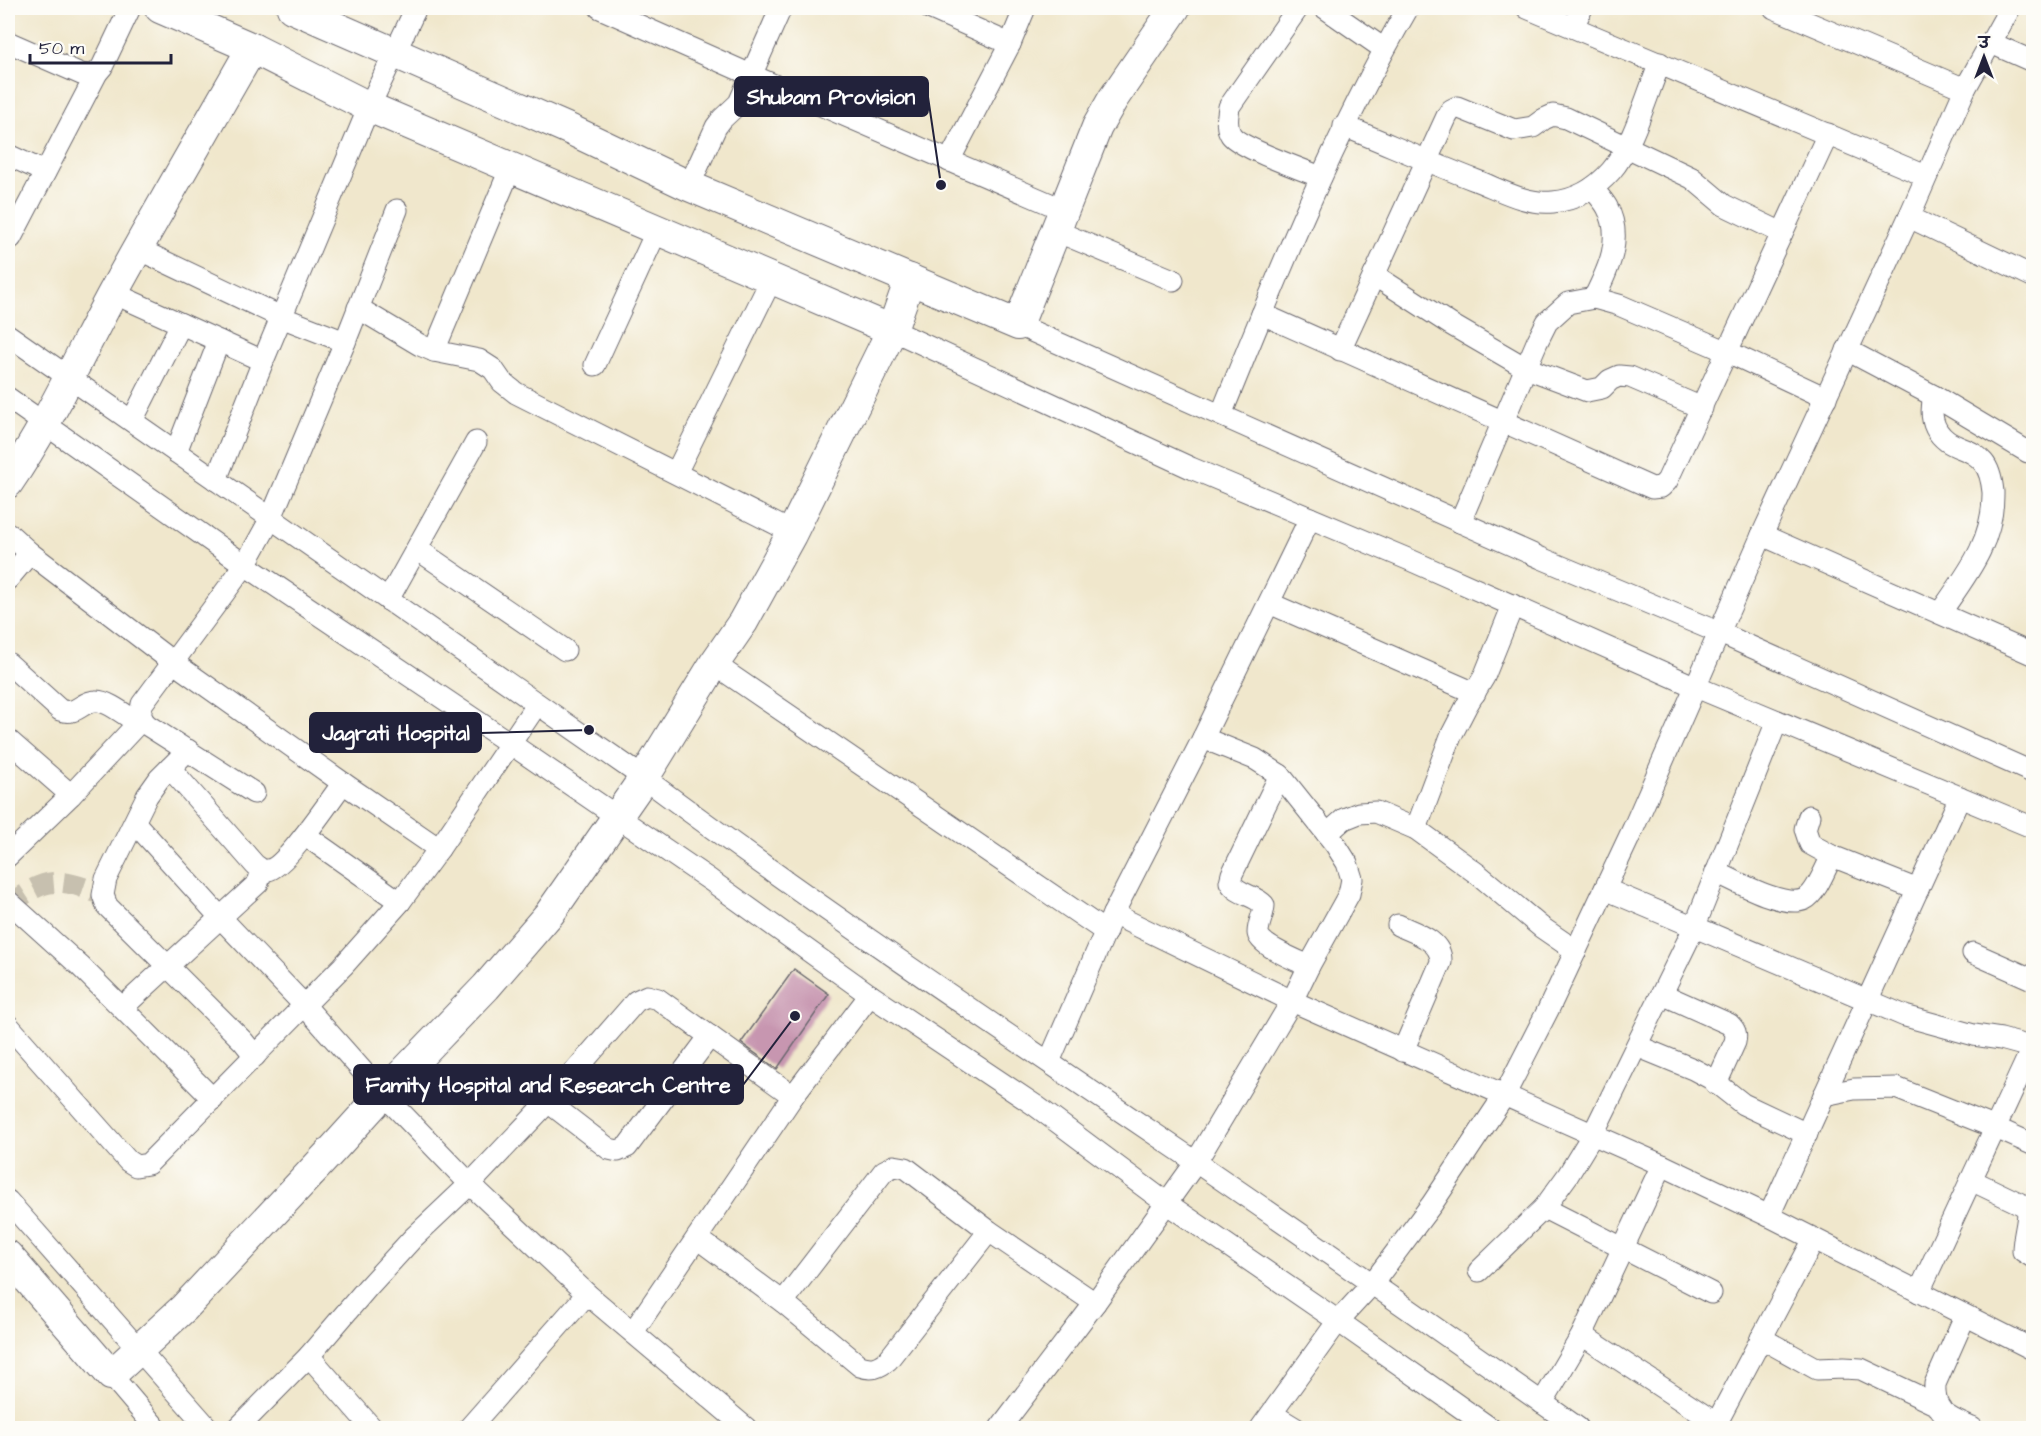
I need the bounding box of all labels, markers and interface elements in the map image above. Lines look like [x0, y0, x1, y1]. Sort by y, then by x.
scale bar [30, 27, 171, 65]
north arrow [1954, 27, 2014, 87]
text: उ [1977, 32, 1991, 54]
text: 50 m [39, 36, 84, 61]
callout: Shubam Provision [735, 77, 928, 116]
text: Shubam Provision [746, 83, 916, 112]
callout: Jagrati Hospital [310, 713, 481, 752]
text: Jagrati Hospital [321, 719, 470, 750]
callout: Famity Hospital and Research Centre [354, 1065, 743, 1104]
text: Famity Hospital and Research Centre [365, 1071, 731, 1103]

